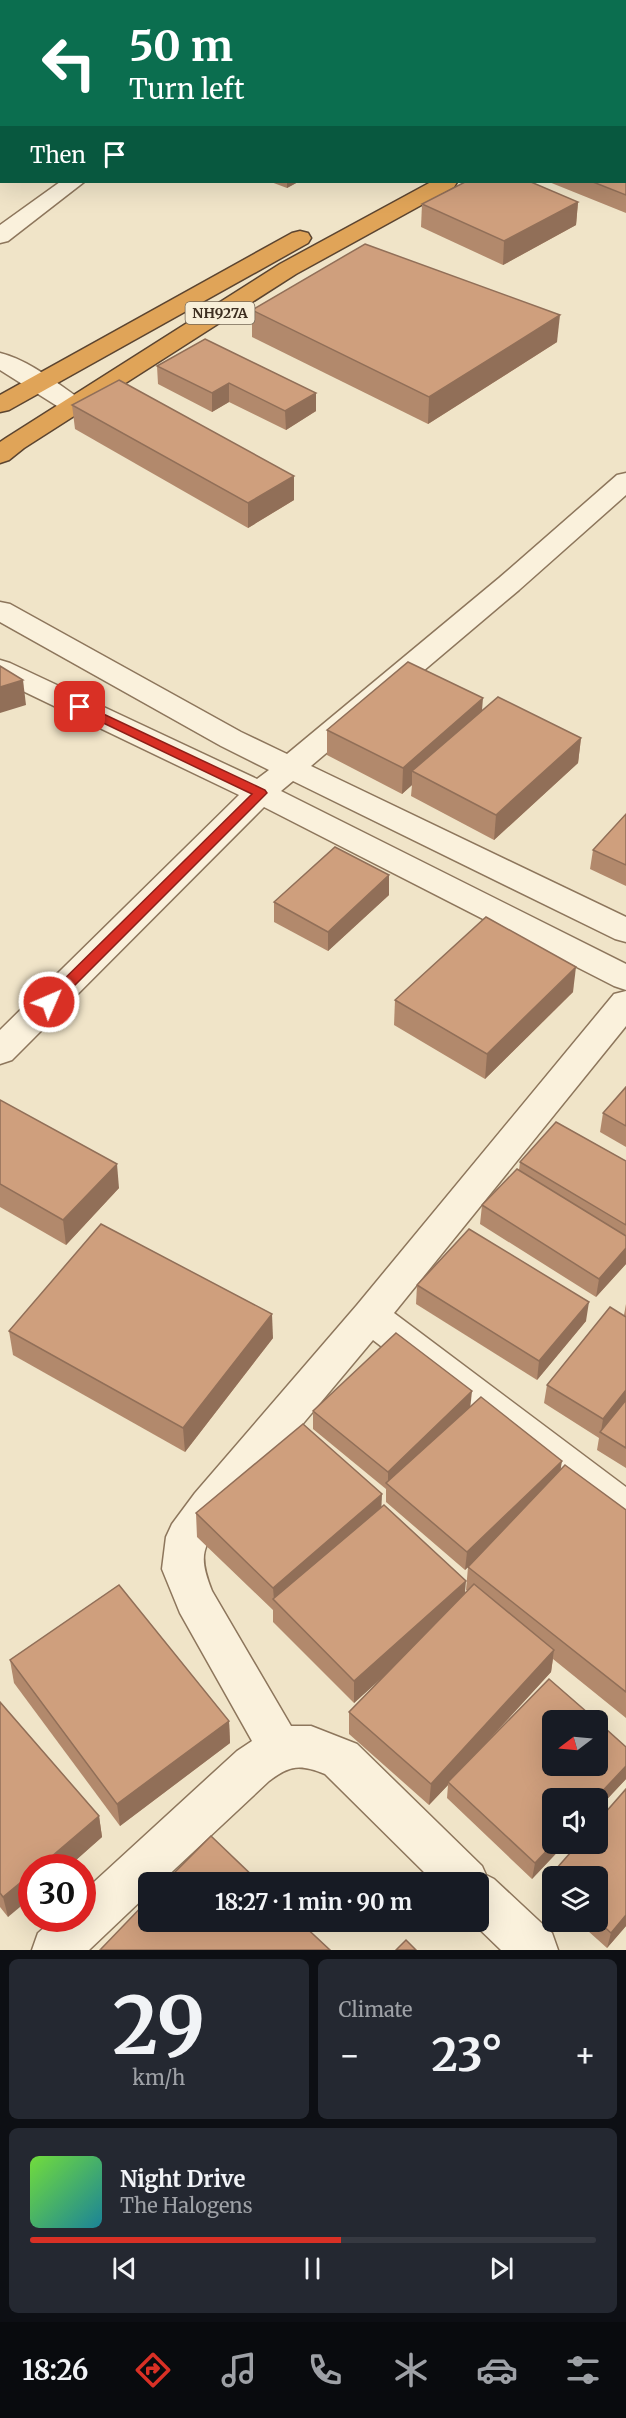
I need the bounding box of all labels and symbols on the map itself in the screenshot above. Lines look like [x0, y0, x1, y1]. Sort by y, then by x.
road number: NH927A [186, 302, 254, 324]
pin [54, 681, 105, 732]
position arrow [17, 970, 81, 1034]
north arrow [542, 1710, 608, 1776]
speed limit sign: 30 [18, 1854, 96, 1932]

